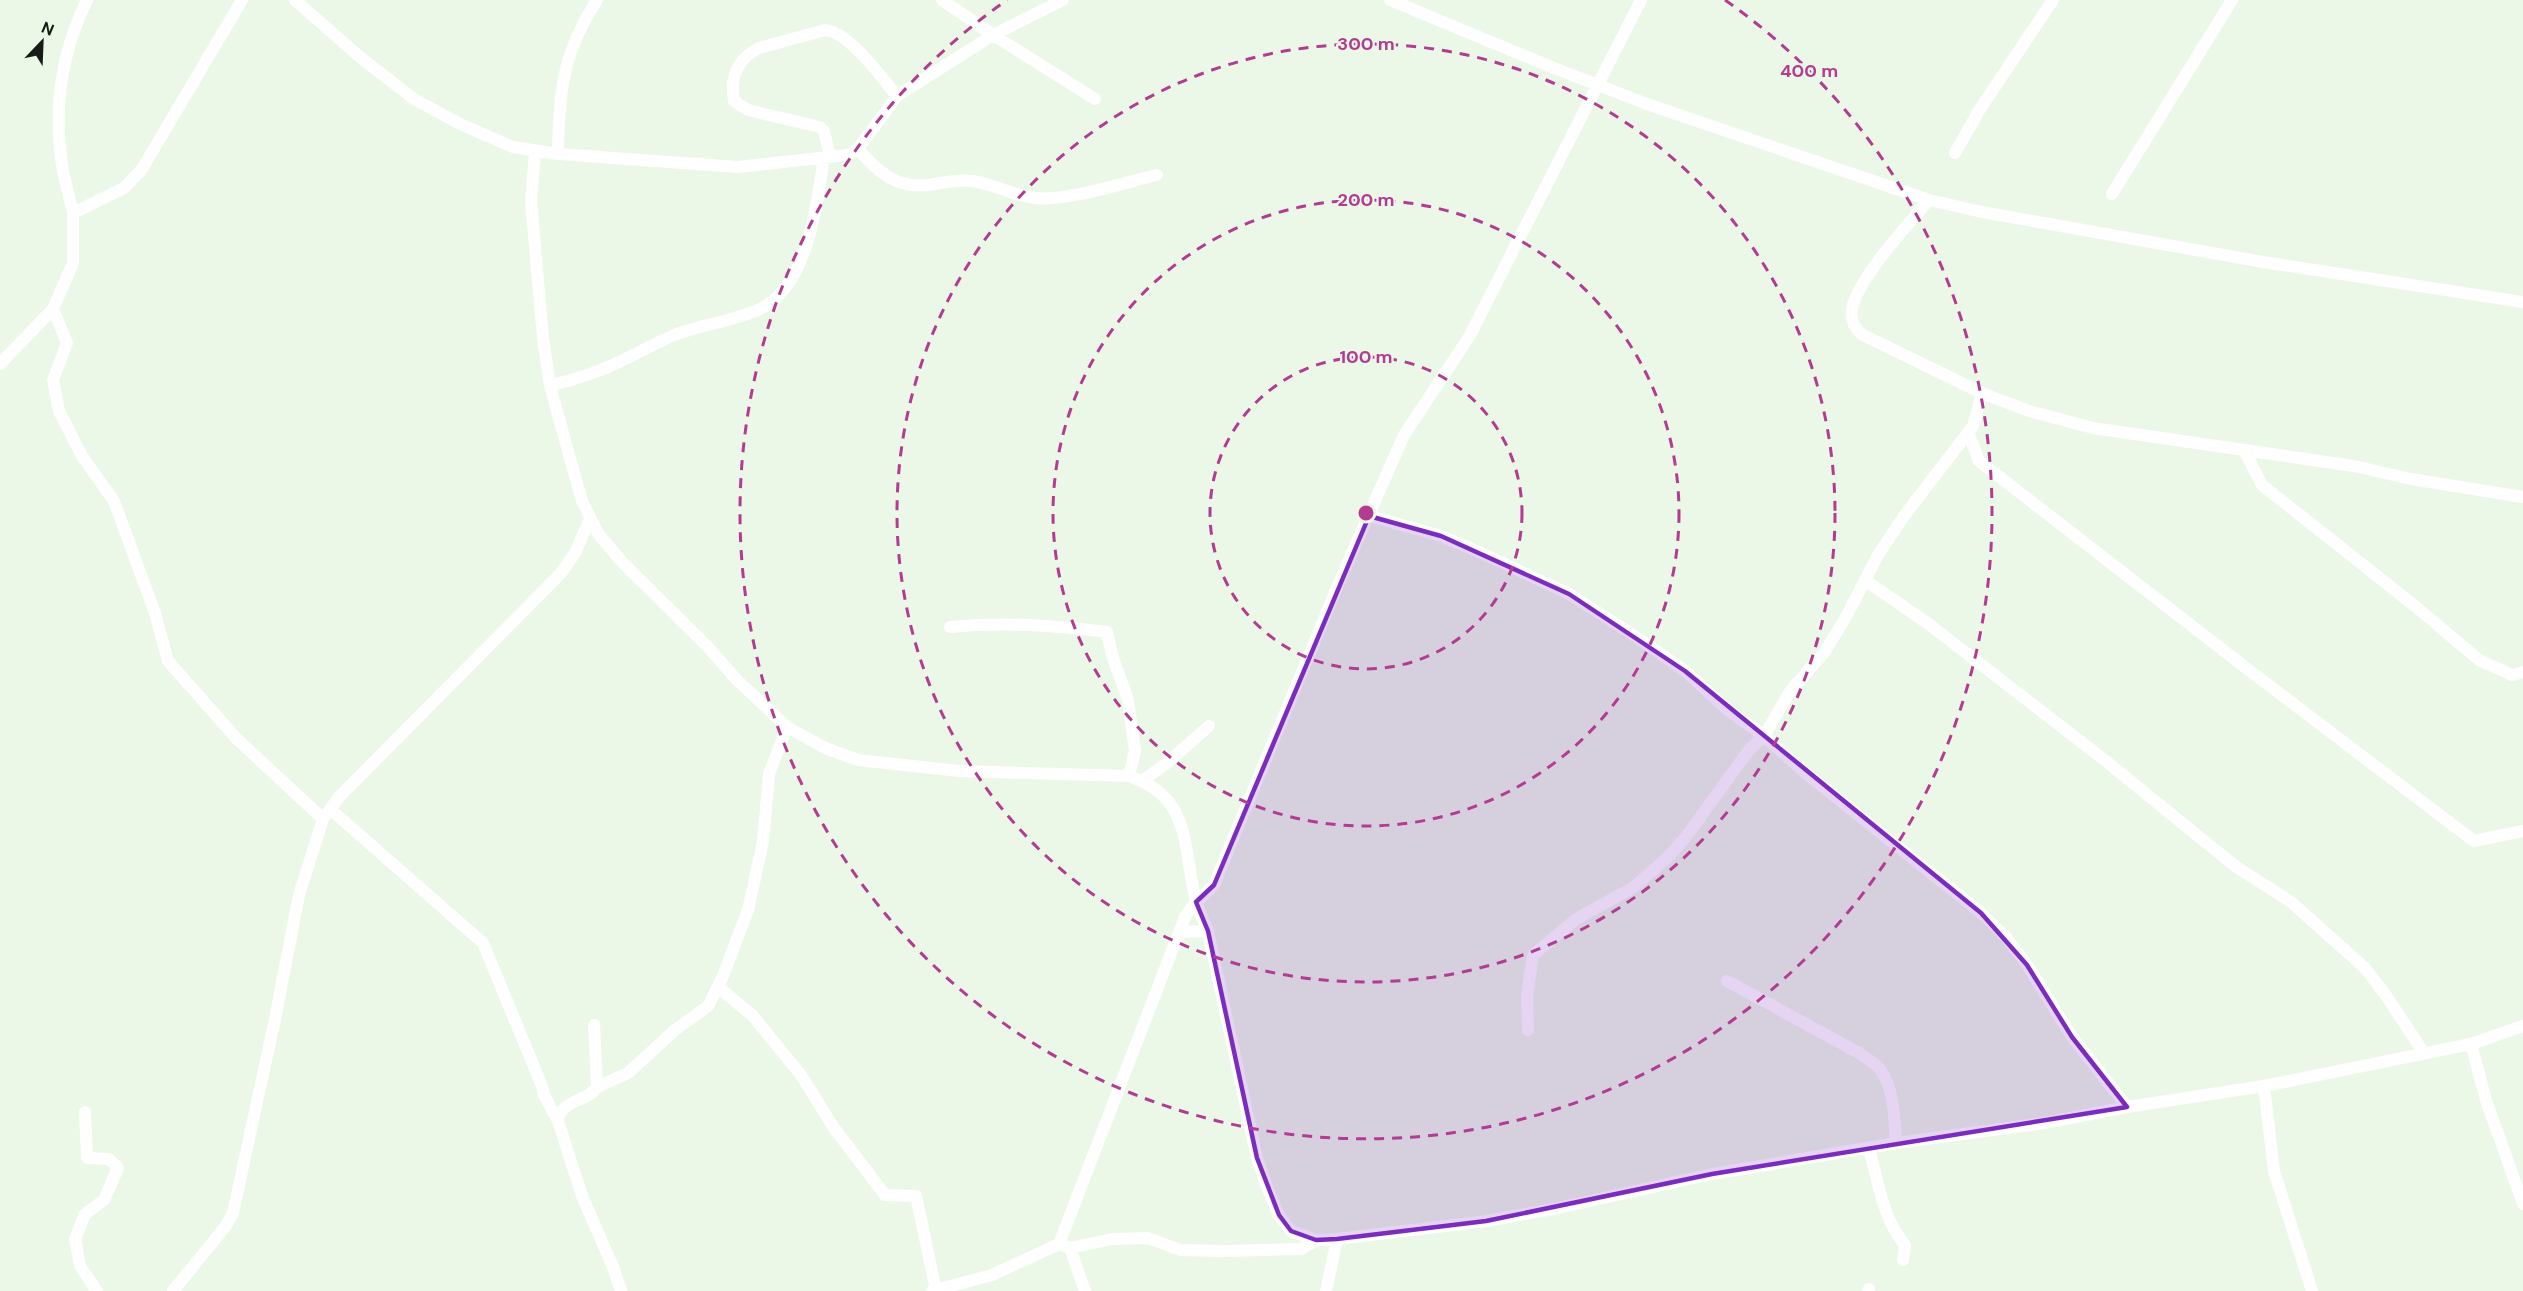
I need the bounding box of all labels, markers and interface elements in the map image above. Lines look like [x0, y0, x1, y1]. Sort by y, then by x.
north arrow [12, 12, 72, 72]
text: N [38, 17, 57, 41]
text: 300 m [1337, 32, 1395, 56]
text: 400 m [1780, 59, 1838, 83]
text: 200 m [1338, 188, 1394, 212]
text: 100 m [1339, 345, 1393, 369]
centre of rings [1356, 503, 1376, 523]

